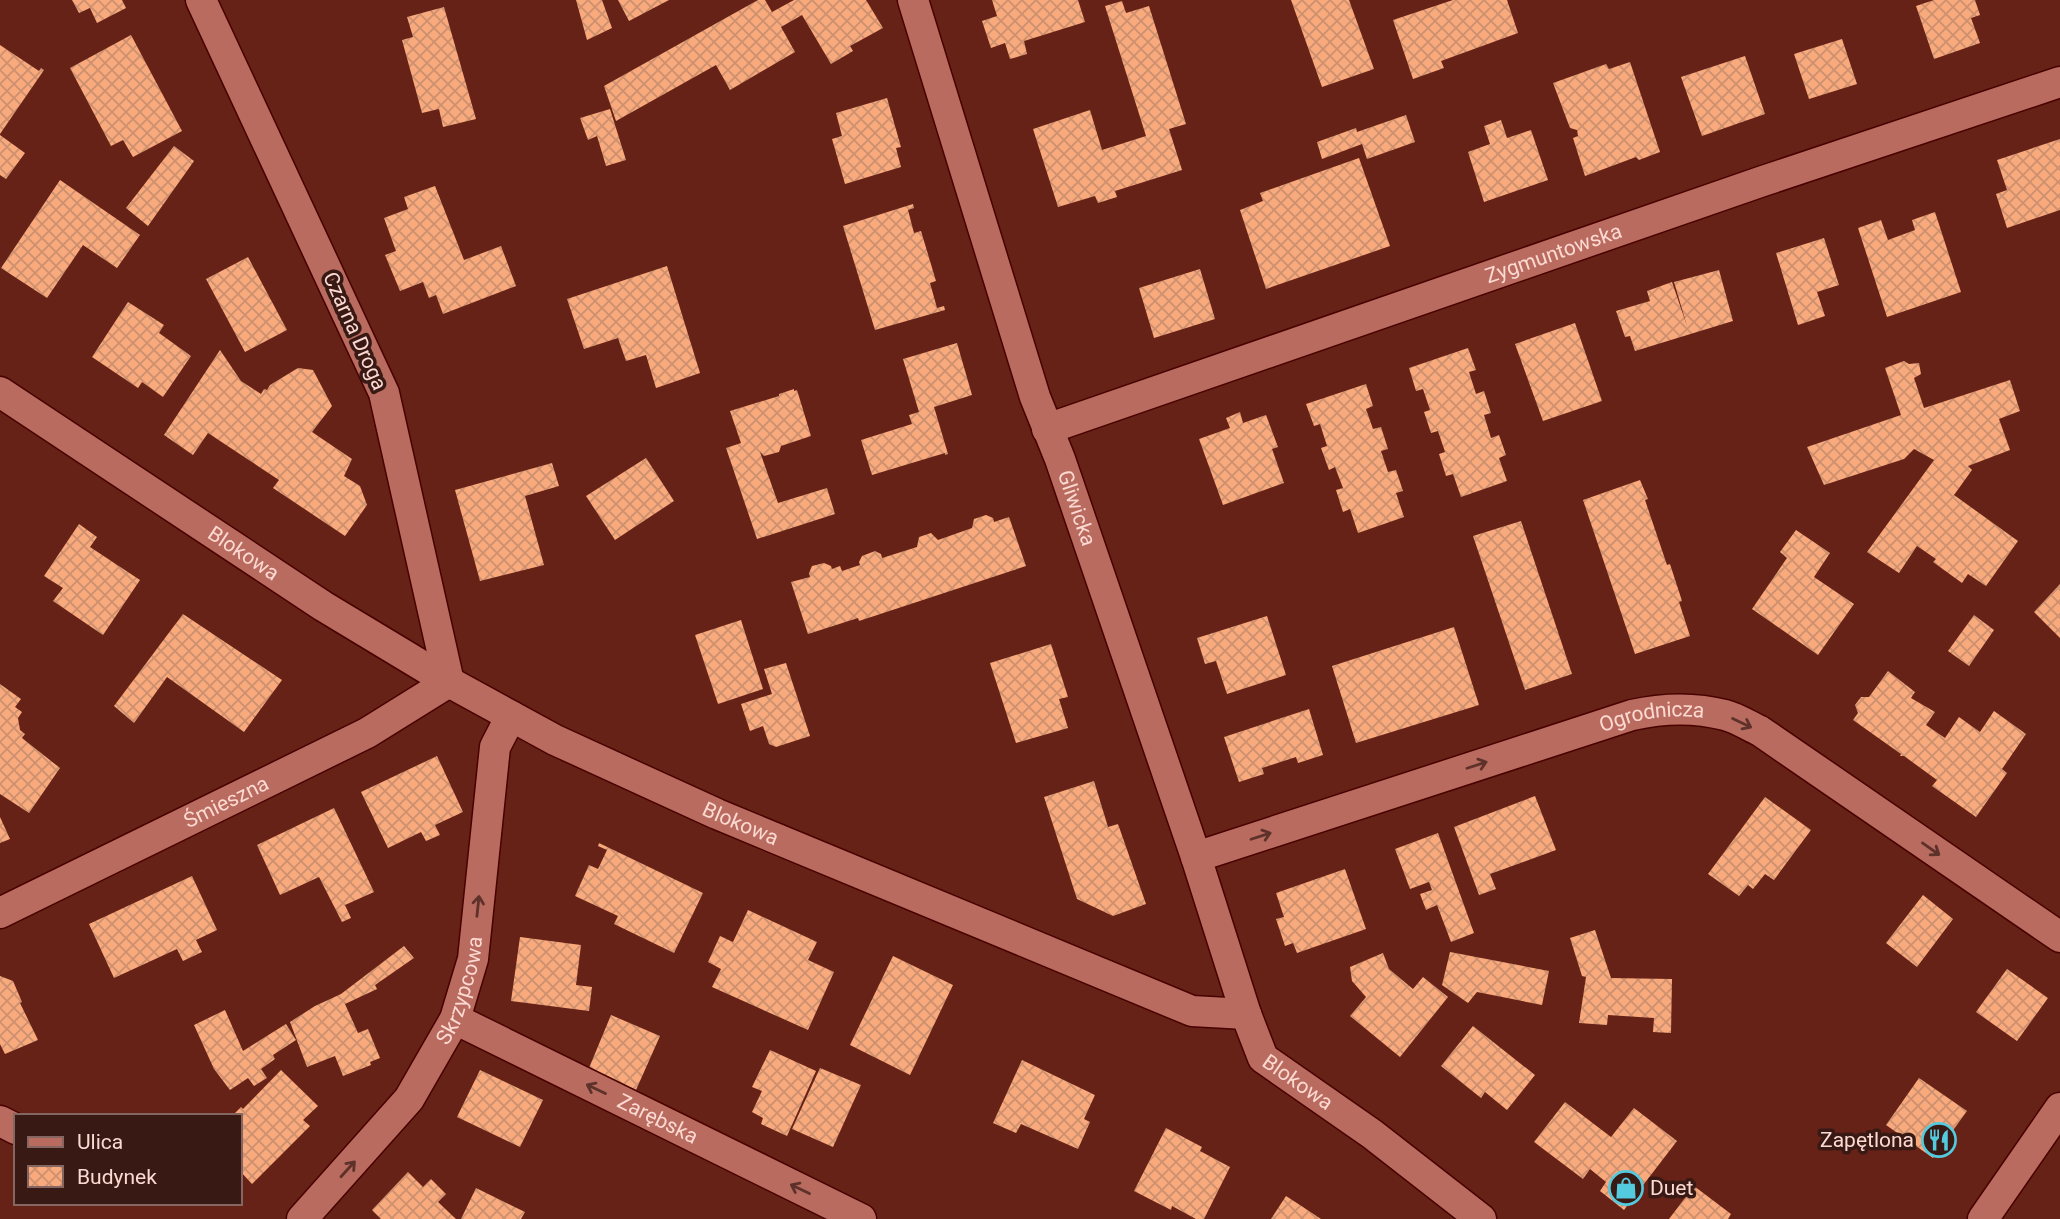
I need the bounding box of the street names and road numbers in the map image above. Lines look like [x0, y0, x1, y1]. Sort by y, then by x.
street label: Zygmuntowska [1482, 219, 1625, 288]
street label: Czarna Droga [318, 268, 392, 394]
street label: Gliwicka [1053, 467, 1101, 549]
street label: Blokowa [203, 521, 283, 585]
street label: Ogrodnicza [1596, 697, 1705, 737]
street label: Śmieszna [180, 771, 273, 833]
street label: Blokowa [699, 797, 782, 850]
street label: Skrzypcowa [431, 935, 487, 1049]
street label: Blokowa [1258, 1049, 1337, 1115]
street label: Zarębska [613, 1089, 702, 1149]

